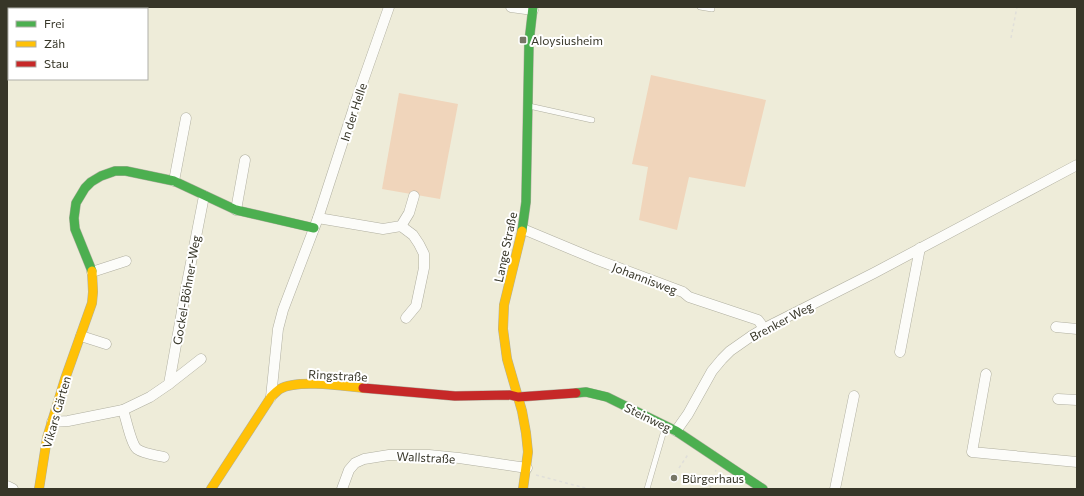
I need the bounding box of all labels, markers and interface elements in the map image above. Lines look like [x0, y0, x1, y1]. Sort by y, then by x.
legend [8, 8, 148, 80]
text: Frei [44, 16, 65, 30]
place label: Aloysiusheim [531, 33, 603, 47]
marker: Aloysiusheim [518, 35, 528, 45]
text: Zäh [44, 36, 65, 50]
text: Stau [44, 56, 69, 70]
street label: In der Helle [337, 81, 369, 143]
street label: Lange Straße [491, 211, 519, 283]
street label: Gockel-Böhner-Weg [169, 234, 203, 346]
street label: Johannisweg [610, 259, 680, 298]
street label: Brenker Weg [747, 298, 815, 343]
street label: Ringstraße [308, 366, 368, 384]
street label: Vikars Gärten [39, 374, 73, 450]
street label: Steinweg [622, 400, 674, 434]
street label: Wallstraße [396, 448, 456, 466]
place label: Bürgerhaus [682, 471, 744, 485]
marker: Bürgerhaus [669, 473, 679, 483]

